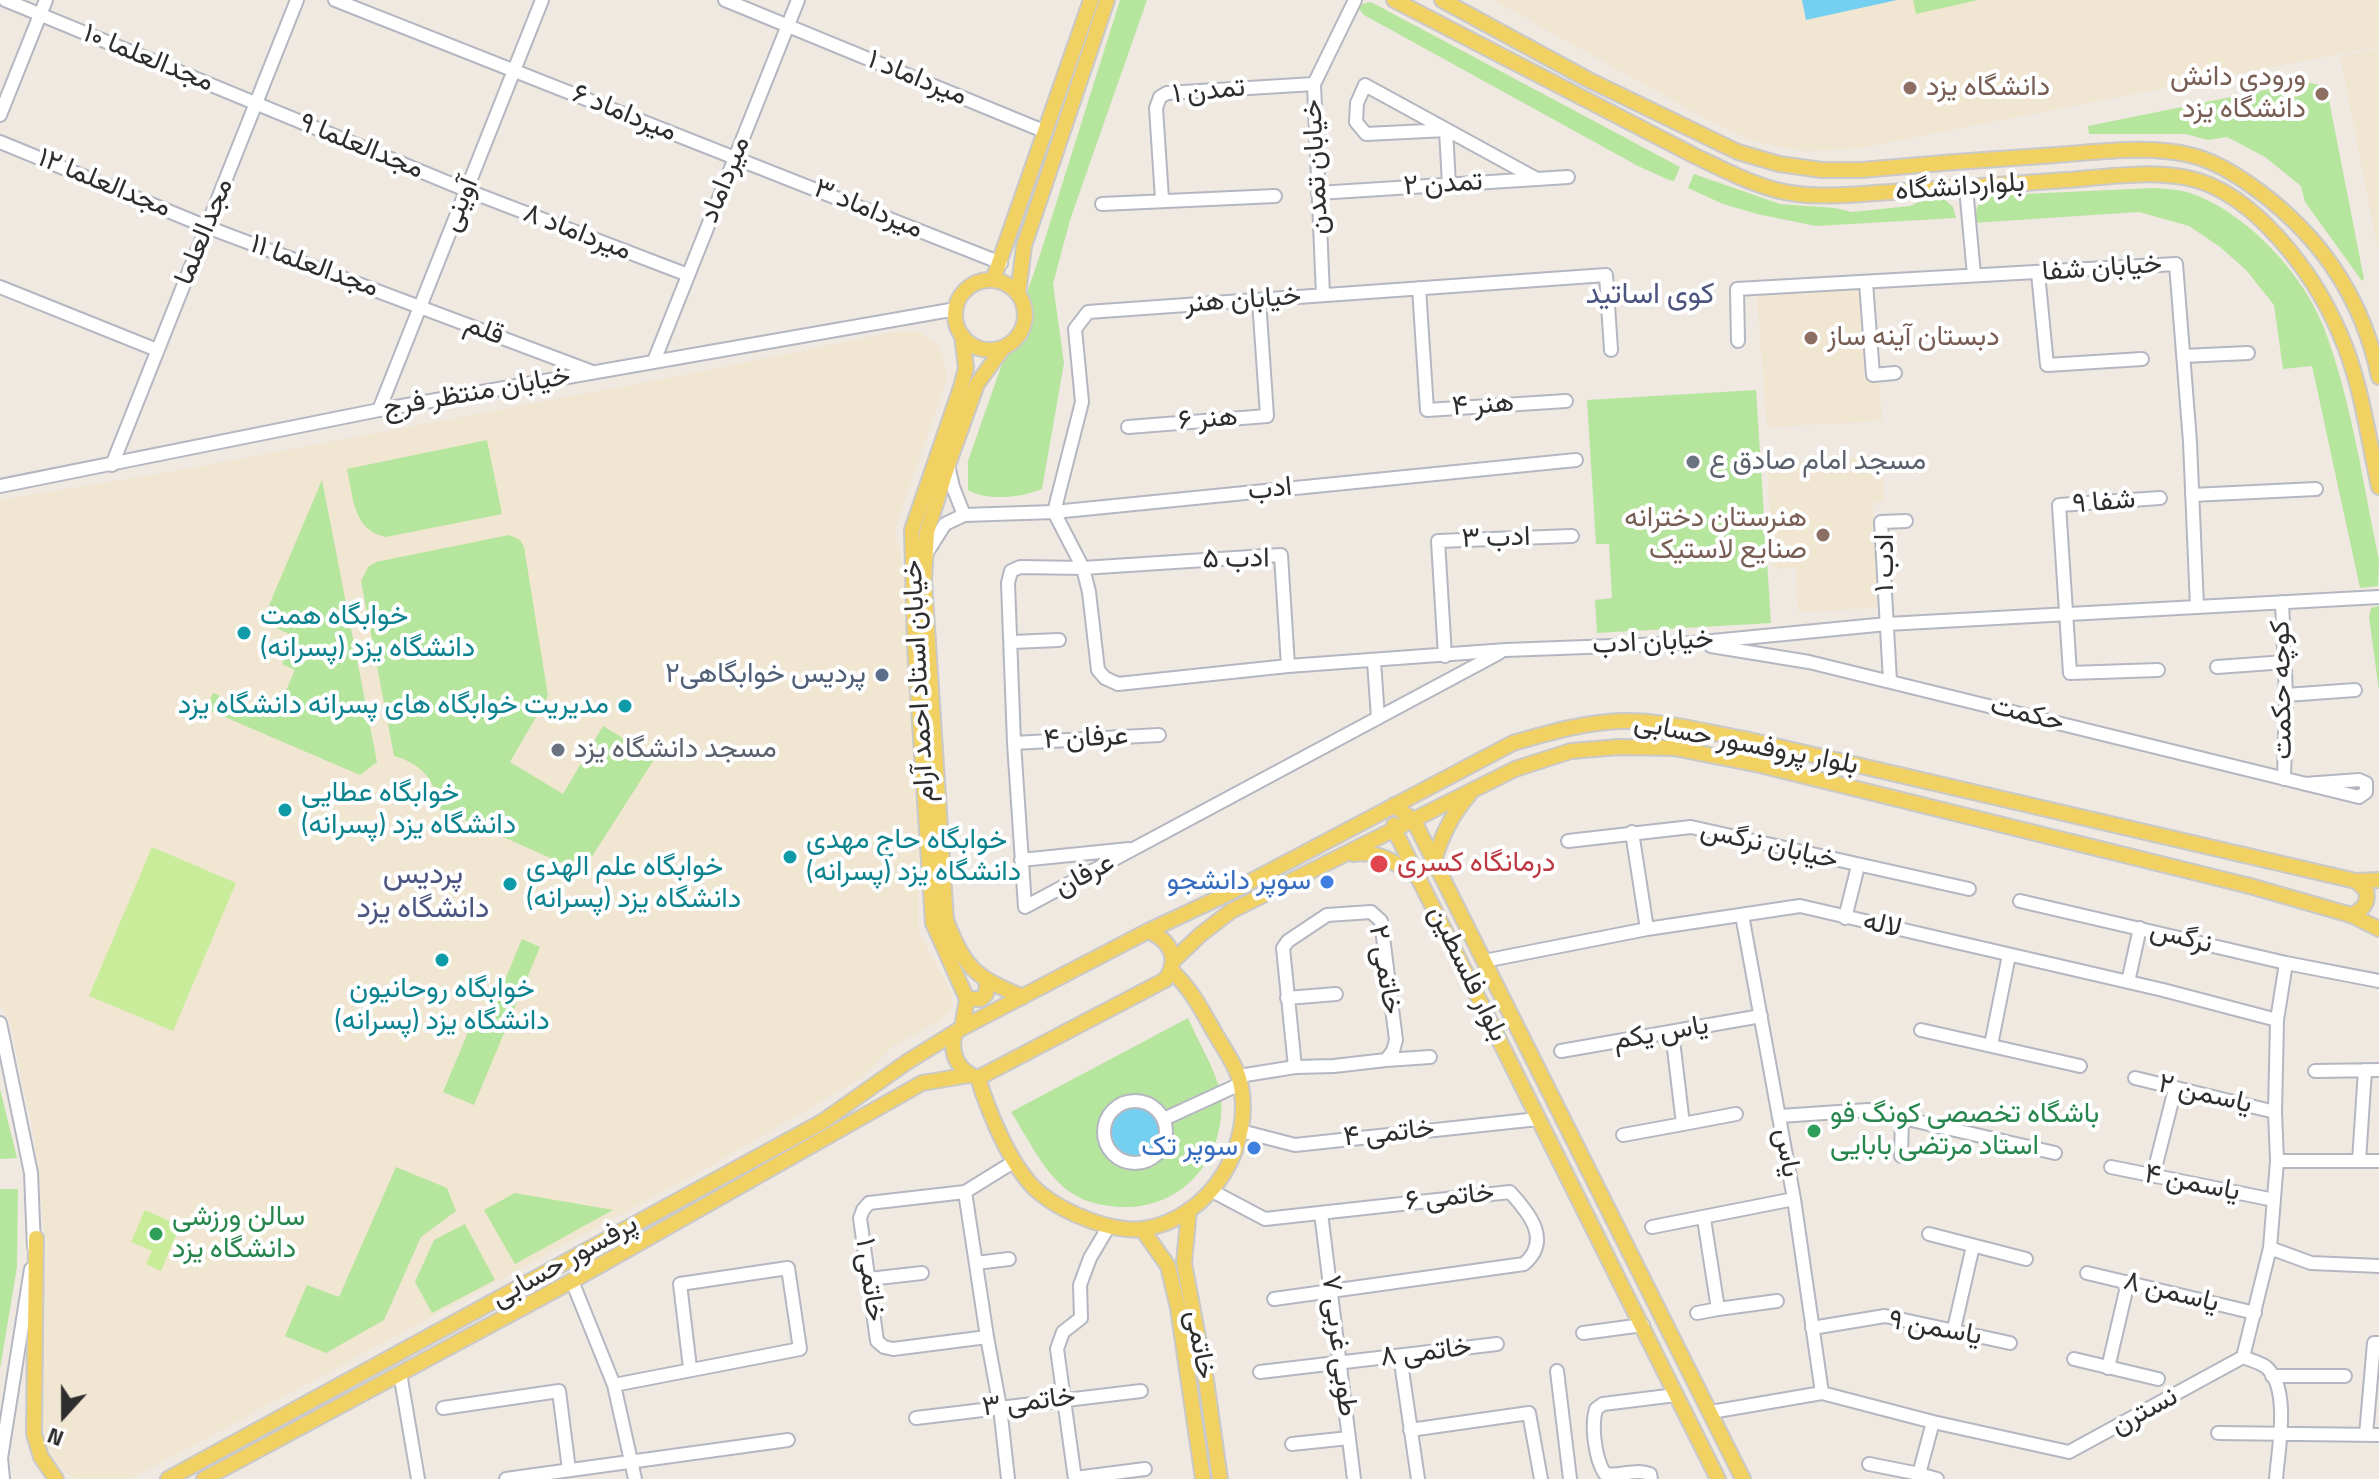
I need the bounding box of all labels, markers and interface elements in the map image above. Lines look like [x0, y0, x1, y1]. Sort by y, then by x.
street label: مجدالعلما ۱۰ [78, 18, 218, 100]
street label: میرداماد ۱ [862, 44, 972, 114]
place label: ورودی دانش دانشگاه یزد [2170, 61, 2306, 127]
street label: تمدن ۱ [1171, 71, 1247, 113]
place label: دانشگاه یزد [1926, 71, 2050, 105]
street label: میرداماد ۶ [567, 78, 681, 150]
marker: دانشگاه یزد [1901, 79, 1919, 97]
marker: ورودی دانش دانشگاه یزد [2313, 85, 2331, 103]
street label: خیابان تمدن [1297, 99, 1337, 235]
street label: مجدالعلما ۹ [294, 107, 428, 187]
street label: میرداماد [694, 132, 758, 228]
street label: مجدالعلما ۱۲ [32, 142, 176, 226]
street label: تمدن ۲ [1402, 165, 1484, 205]
street label: بلواردانشگاه [1894, 167, 2026, 209]
street label: آوینی [435, 173, 487, 237]
street label: میرداماد ۳ [808, 173, 928, 247]
street label: مجدالعلما [168, 174, 242, 290]
street label: میرداماد ۸ [518, 197, 636, 269]
street label: مجدالعلما ۱۱ [245, 228, 383, 306]
street label: خیابان شفا [2041, 248, 2163, 290]
district label: کوی اساتید [1586, 278, 1714, 314]
street label: خیابان هنر [1184, 280, 1302, 322]
street label: قلم [460, 308, 508, 354]
place label: دبستان آینه ساز [1827, 321, 2000, 355]
marker: دبستان آینه ساز [1802, 329, 1820, 347]
street label: خیابان منتظر فرج [381, 360, 573, 426]
street label: هنر ۴ [1451, 387, 1515, 425]
street label: هنر ۶ [1177, 401, 1239, 439]
place label: مسجد امام صادق ع [1709, 445, 1926, 479]
marker: مسجد امام صادق ع [1684, 453, 1702, 471]
street label: ادب [1246, 471, 1294, 509]
street label: شفا ۹ [2071, 484, 2137, 522]
place label: هنرستان دخترانه صنایع لاستیک [1624, 502, 1807, 568]
street label: ادب ۳ [1461, 521, 1531, 557]
marker: هنرستان دخترانه صنایع لاستیک [1814, 526, 1832, 544]
street label: ادب ۱ [1869, 534, 1903, 592]
street label: ادب ۵ [1202, 543, 1270, 577]
street label: خیابان استاد احمد آرام [897, 559, 943, 803]
place label: خوابگاه همت (پسرانه) دانشگاه یزد [260, 600, 475, 666]
street label: کوچه حکمت [2265, 620, 2301, 760]
street label: خیابان ادب [1592, 623, 1714, 663]
marker: خوابگاه همت (پسرانه) دانشگاه یزد [235, 624, 253, 642]
place label: پردیس خوابگاهی٢ [665, 658, 866, 692]
marker: پردیس خوابگاهی٢ [873, 666, 891, 684]
place label: مدیریت خوابگاه های پسرانه دانشگاه یزد [178, 689, 609, 723]
street label: حکمت [1986, 690, 2068, 740]
marker: مدیریت خوابگاه های پسرانه دانشگاه یزد [616, 697, 634, 715]
street label: بلوار پروفسور حسابی [1631, 707, 1861, 783]
street label: عرفان ۴ [1043, 720, 1129, 758]
place label: مسجد دانشگاه یزد [574, 733, 777, 767]
marker: مسجد دانشگاه یزد [549, 741, 567, 759]
place label: خوابگاه عطایی (پسرانه) دانشگاه یزد [301, 777, 516, 843]
marker: خوابگاه عطایی (پسرانه) دانشگاه یزد [276, 801, 294, 819]
street label: خیابان نرگس [1697, 814, 1841, 878]
place label: خوابگاه حاج مهدی (پسرانه) دانشگاه یزد [806, 824, 1021, 890]
street label: عرفان [1049, 846, 1121, 906]
place label: درمانگاه کسری [1397, 847, 1556, 881]
marker: خوابگاه حاج مهدی (پسرانه) دانشگاه یزد [781, 848, 799, 866]
place label: خوابگاه علم الهدی (پسرانه) دانشگاه یزد [526, 851, 741, 917]
marker: درمانگاه کسری [1368, 853, 1390, 875]
district label: پردیس دانشگاه یزد [357, 858, 489, 928]
place label: سوپر دانشجو [1167, 865, 1311, 899]
marker: سوپر دانشجو [1318, 873, 1336, 891]
marker: خوابگاه علم الهدی (پسرانه) دانشگاه یزد [501, 875, 519, 893]
street label: بلوار فلسطین [1420, 900, 1514, 1048]
street label: لاله [1859, 905, 1905, 947]
street label: نرگس [2146, 914, 2216, 962]
street label: خاتمی ۲ [1360, 923, 1408, 1017]
marker: خوابگاه روحانیون (پسرانه) دانشگاه یزد [433, 951, 451, 969]
place label: خوابگاه روحانیون (پسرانه) دانشگاه یزد [334, 973, 550, 1039]
street label: یاس یکم [1611, 1009, 1711, 1059]
street label: یاسمن ۲ [2155, 1068, 2255, 1122]
place label: باشگاه تخصصی کونگ فو استاد مرتضی بابایی [1830, 1098, 2099, 1164]
street label: خاتمی ۴ [1342, 1113, 1436, 1155]
marker: باشگاه تخصصی کونگ فو استاد مرتضی بابایی [1805, 1122, 1823, 1140]
street label: یاس [1765, 1126, 1807, 1180]
place label: سوپر تک [1141, 1131, 1238, 1165]
marker: سوپر تک [1245, 1139, 1263, 1157]
street label: یاسمن ۴ [2141, 1158, 2243, 1210]
street label: خاتمی ۶ [1404, 1177, 1496, 1219]
place label: سالن ورزشی دانشگاه یزد [172, 1201, 305, 1267]
street label: پرفسور حسابی [486, 1208, 644, 1316]
marker: سالن ورزشی دانشگاه یزد [147, 1225, 165, 1243]
street label: خاتمی ۱ [847, 1236, 891, 1324]
street label: یاسمن ۸ [2120, 1265, 2222, 1321]
street label: طوبی غربی ۷ [1313, 1273, 1363, 1419]
street label: یاسمن ۹ [1886, 1304, 1984, 1354]
street label: خاتمی [1176, 1308, 1222, 1382]
street label: خاتمی ۸ [1378, 1331, 1474, 1375]
north arrow [24, 1375, 104, 1455]
street label: خاتمی ۳ [980, 1381, 1078, 1425]
street label: نسترن [2106, 1381, 2184, 1443]
text: N [42, 1419, 69, 1456]

